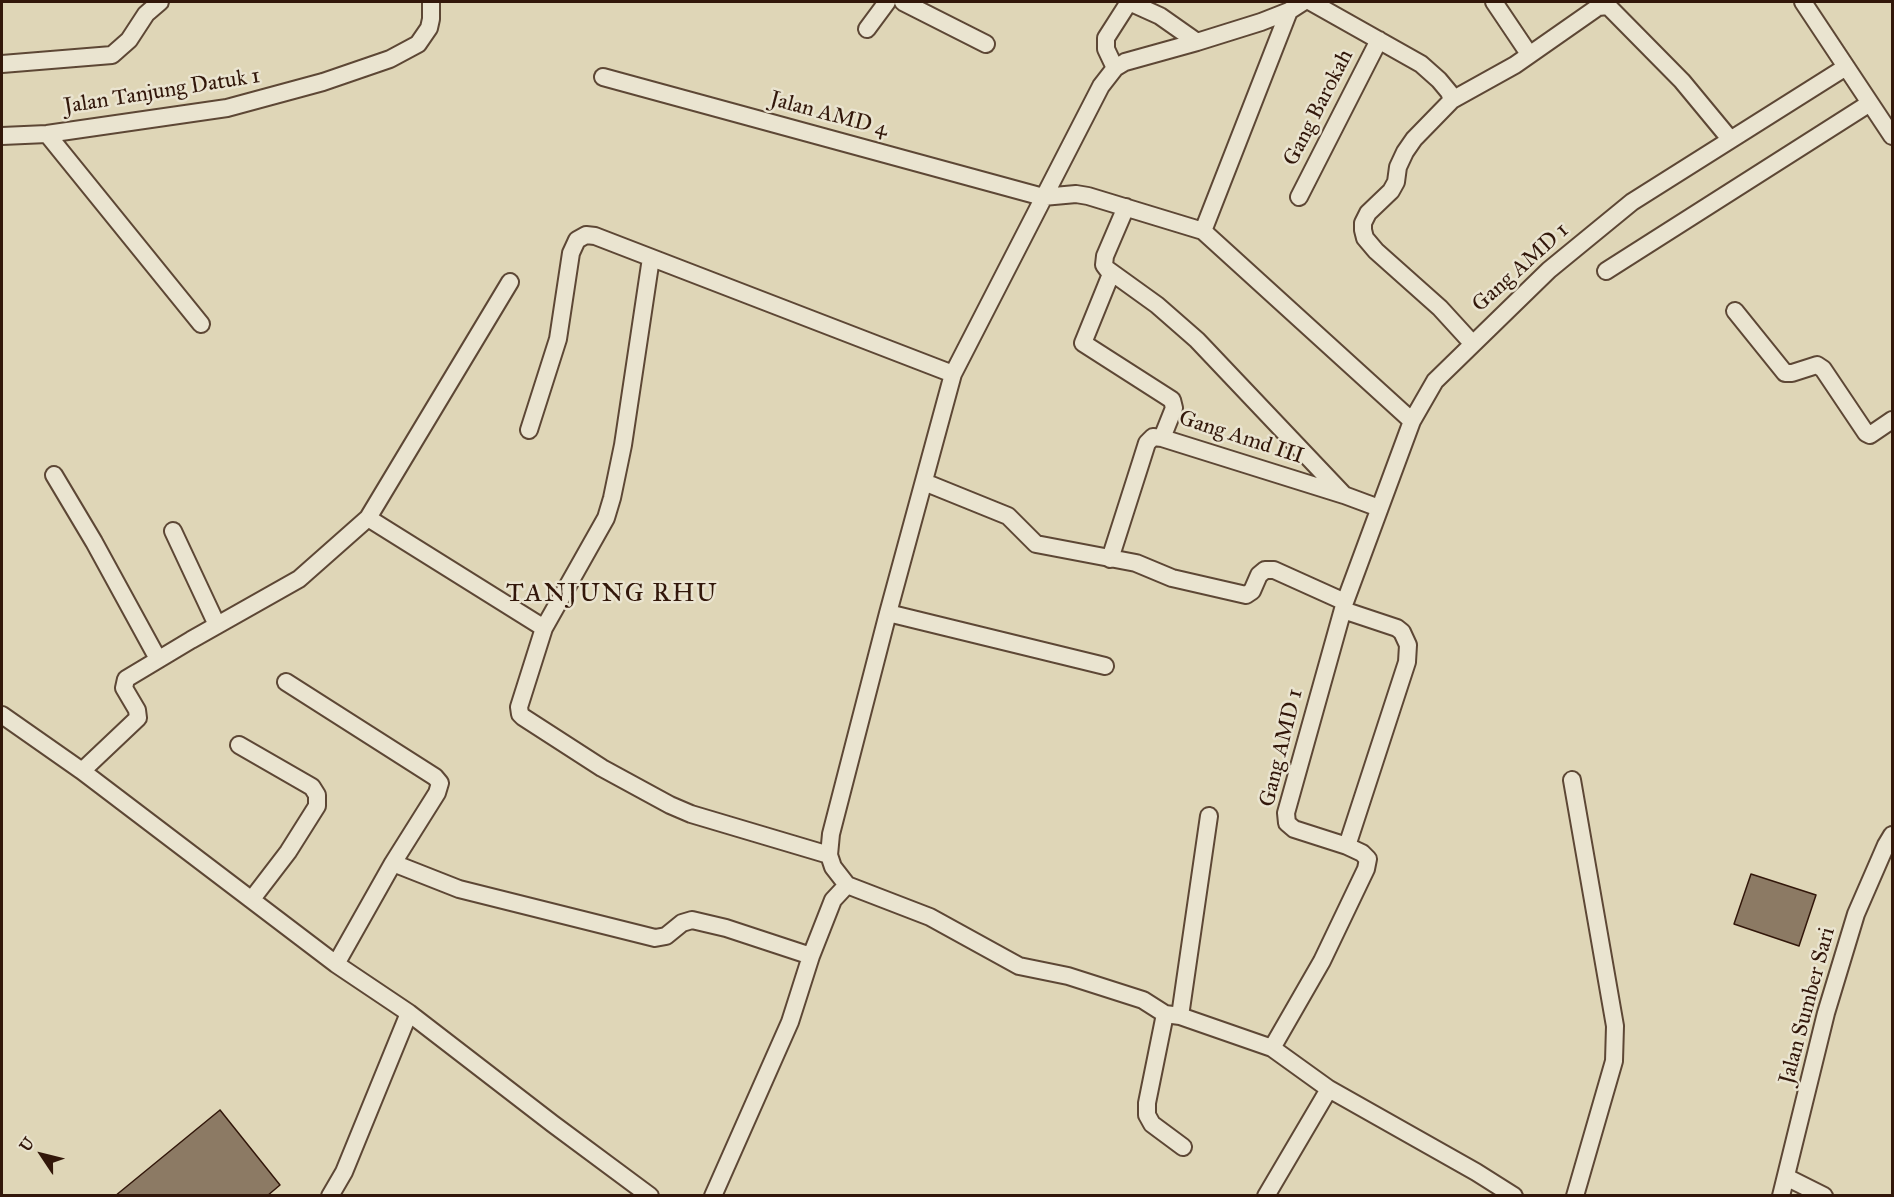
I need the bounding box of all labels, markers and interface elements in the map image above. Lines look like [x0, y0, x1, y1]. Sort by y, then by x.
street label: Gang Barokah [1278, 45, 1360, 171]
street label: Jalan Tanjung Datuk 1 [62, 63, 262, 121]
street label: Jalan AMD 4 [767, 87, 891, 143]
street label: Gang AMD 1 [1467, 218, 1575, 318]
street label: Gang Amd III [1175, 405, 1307, 471]
district label: TANJUNG RHU [506, 579, 718, 611]
street label: Gang AMD 1 [1255, 686, 1309, 810]
street label: Jalan Sumber Sari [1774, 925, 1842, 1087]
north arrow [12, 1125, 72, 1185]
text: U [15, 1134, 38, 1155]

